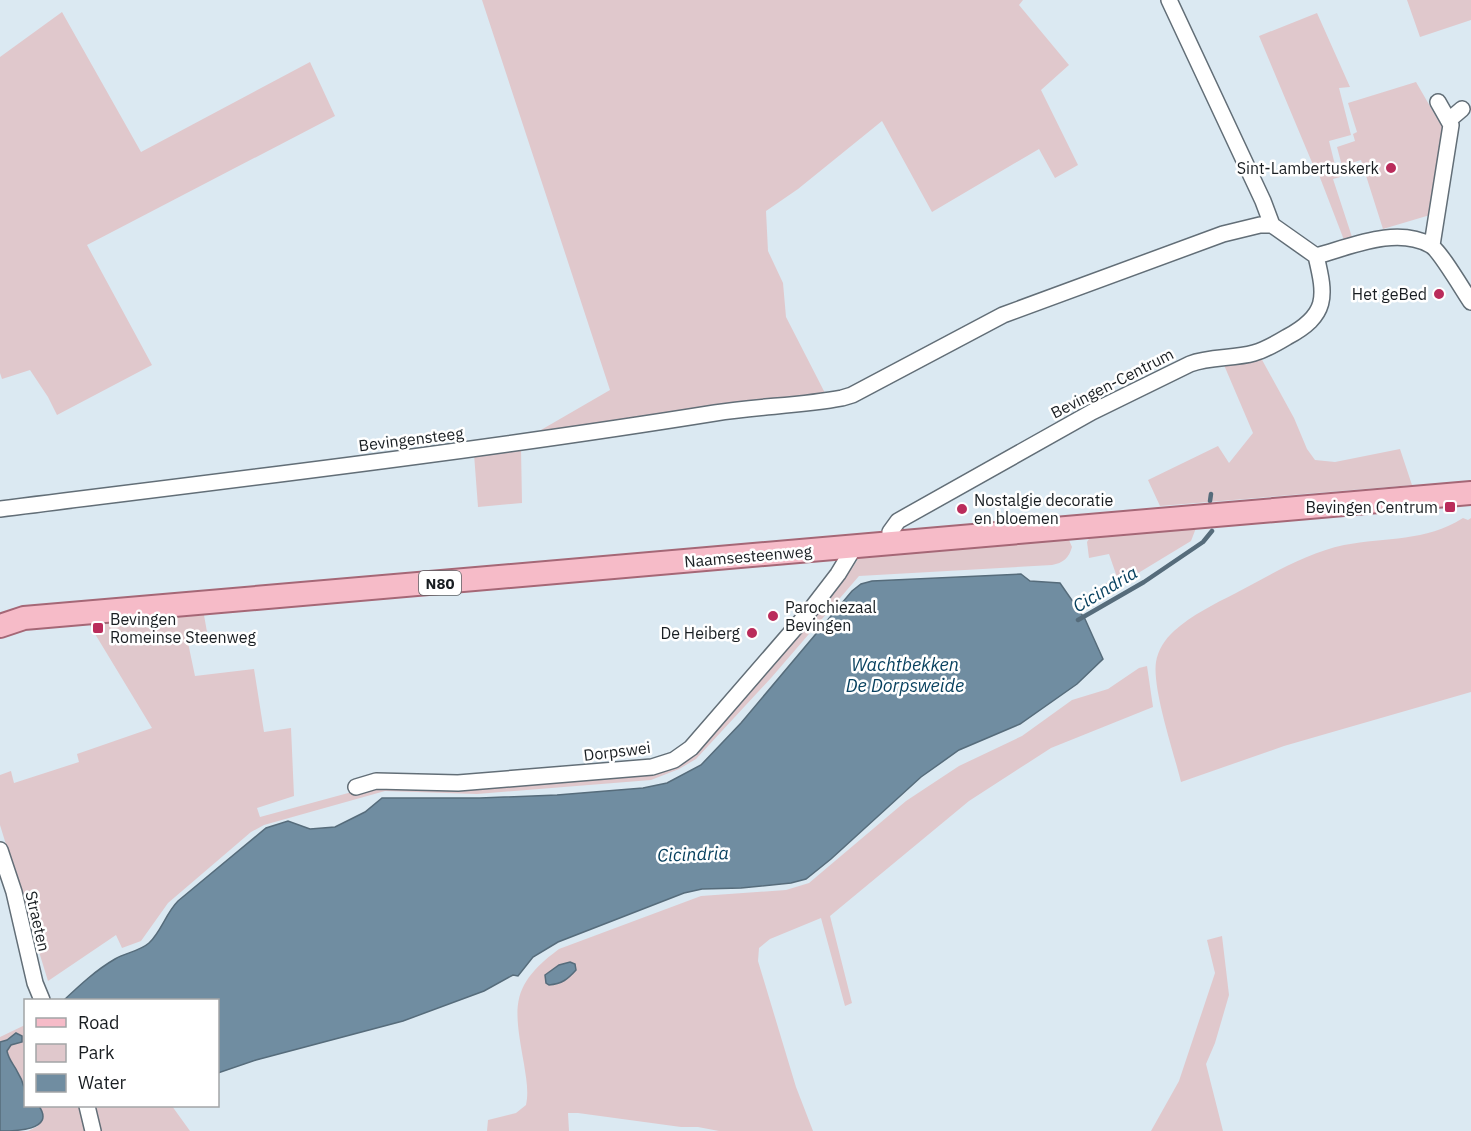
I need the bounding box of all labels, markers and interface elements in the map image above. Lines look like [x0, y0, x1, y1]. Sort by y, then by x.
place label: Sint-Lambertuskerk [1237, 158, 1380, 178]
marker: Sint-Lambertuskerk [1384, 161, 1398, 175]
place label: Het geBed [1352, 284, 1427, 304]
marker: Het geBed [1432, 287, 1446, 301]
street label: Bevingen-Centrum [1047, 343, 1177, 423]
street label: Bevingensteeg [357, 423, 465, 455]
place label: Nostalgie decoratie en bloemen [974, 490, 1113, 528]
place label: Bevingen Centrum [1306, 497, 1438, 517]
marker: Bevingen Centrum [1443, 500, 1457, 514]
marker: Nostalgie decoratie en bloemen [955, 502, 969, 516]
street label: Naamsesteenweg [683, 540, 813, 572]
water label: Cicindria [1068, 561, 1142, 617]
road number: N80 [419, 571, 461, 595]
place label: Parochiezaal Bevingen [785, 597, 877, 635]
place label: Bevingen Romeinse Steenweg [110, 609, 257, 647]
marker: Parochiezaal Bevingen [766, 609, 780, 623]
marker: Bevingen Romeinse Steenweg [91, 621, 105, 635]
place label: De Heiberg [661, 623, 741, 643]
marker: De Heiberg [745, 626, 759, 640]
water label: Wachtbekken De Dorpsweide [846, 653, 964, 697]
street label: Dorpswei [582, 737, 652, 765]
water label: Cicindria [657, 841, 729, 867]
street label: Straeten [21, 889, 55, 953]
legend [24, 999, 219, 1107]
text: Road [78, 1011, 119, 1034]
text: Park [78, 1041, 115, 1064]
text: Water [78, 1071, 127, 1094]

